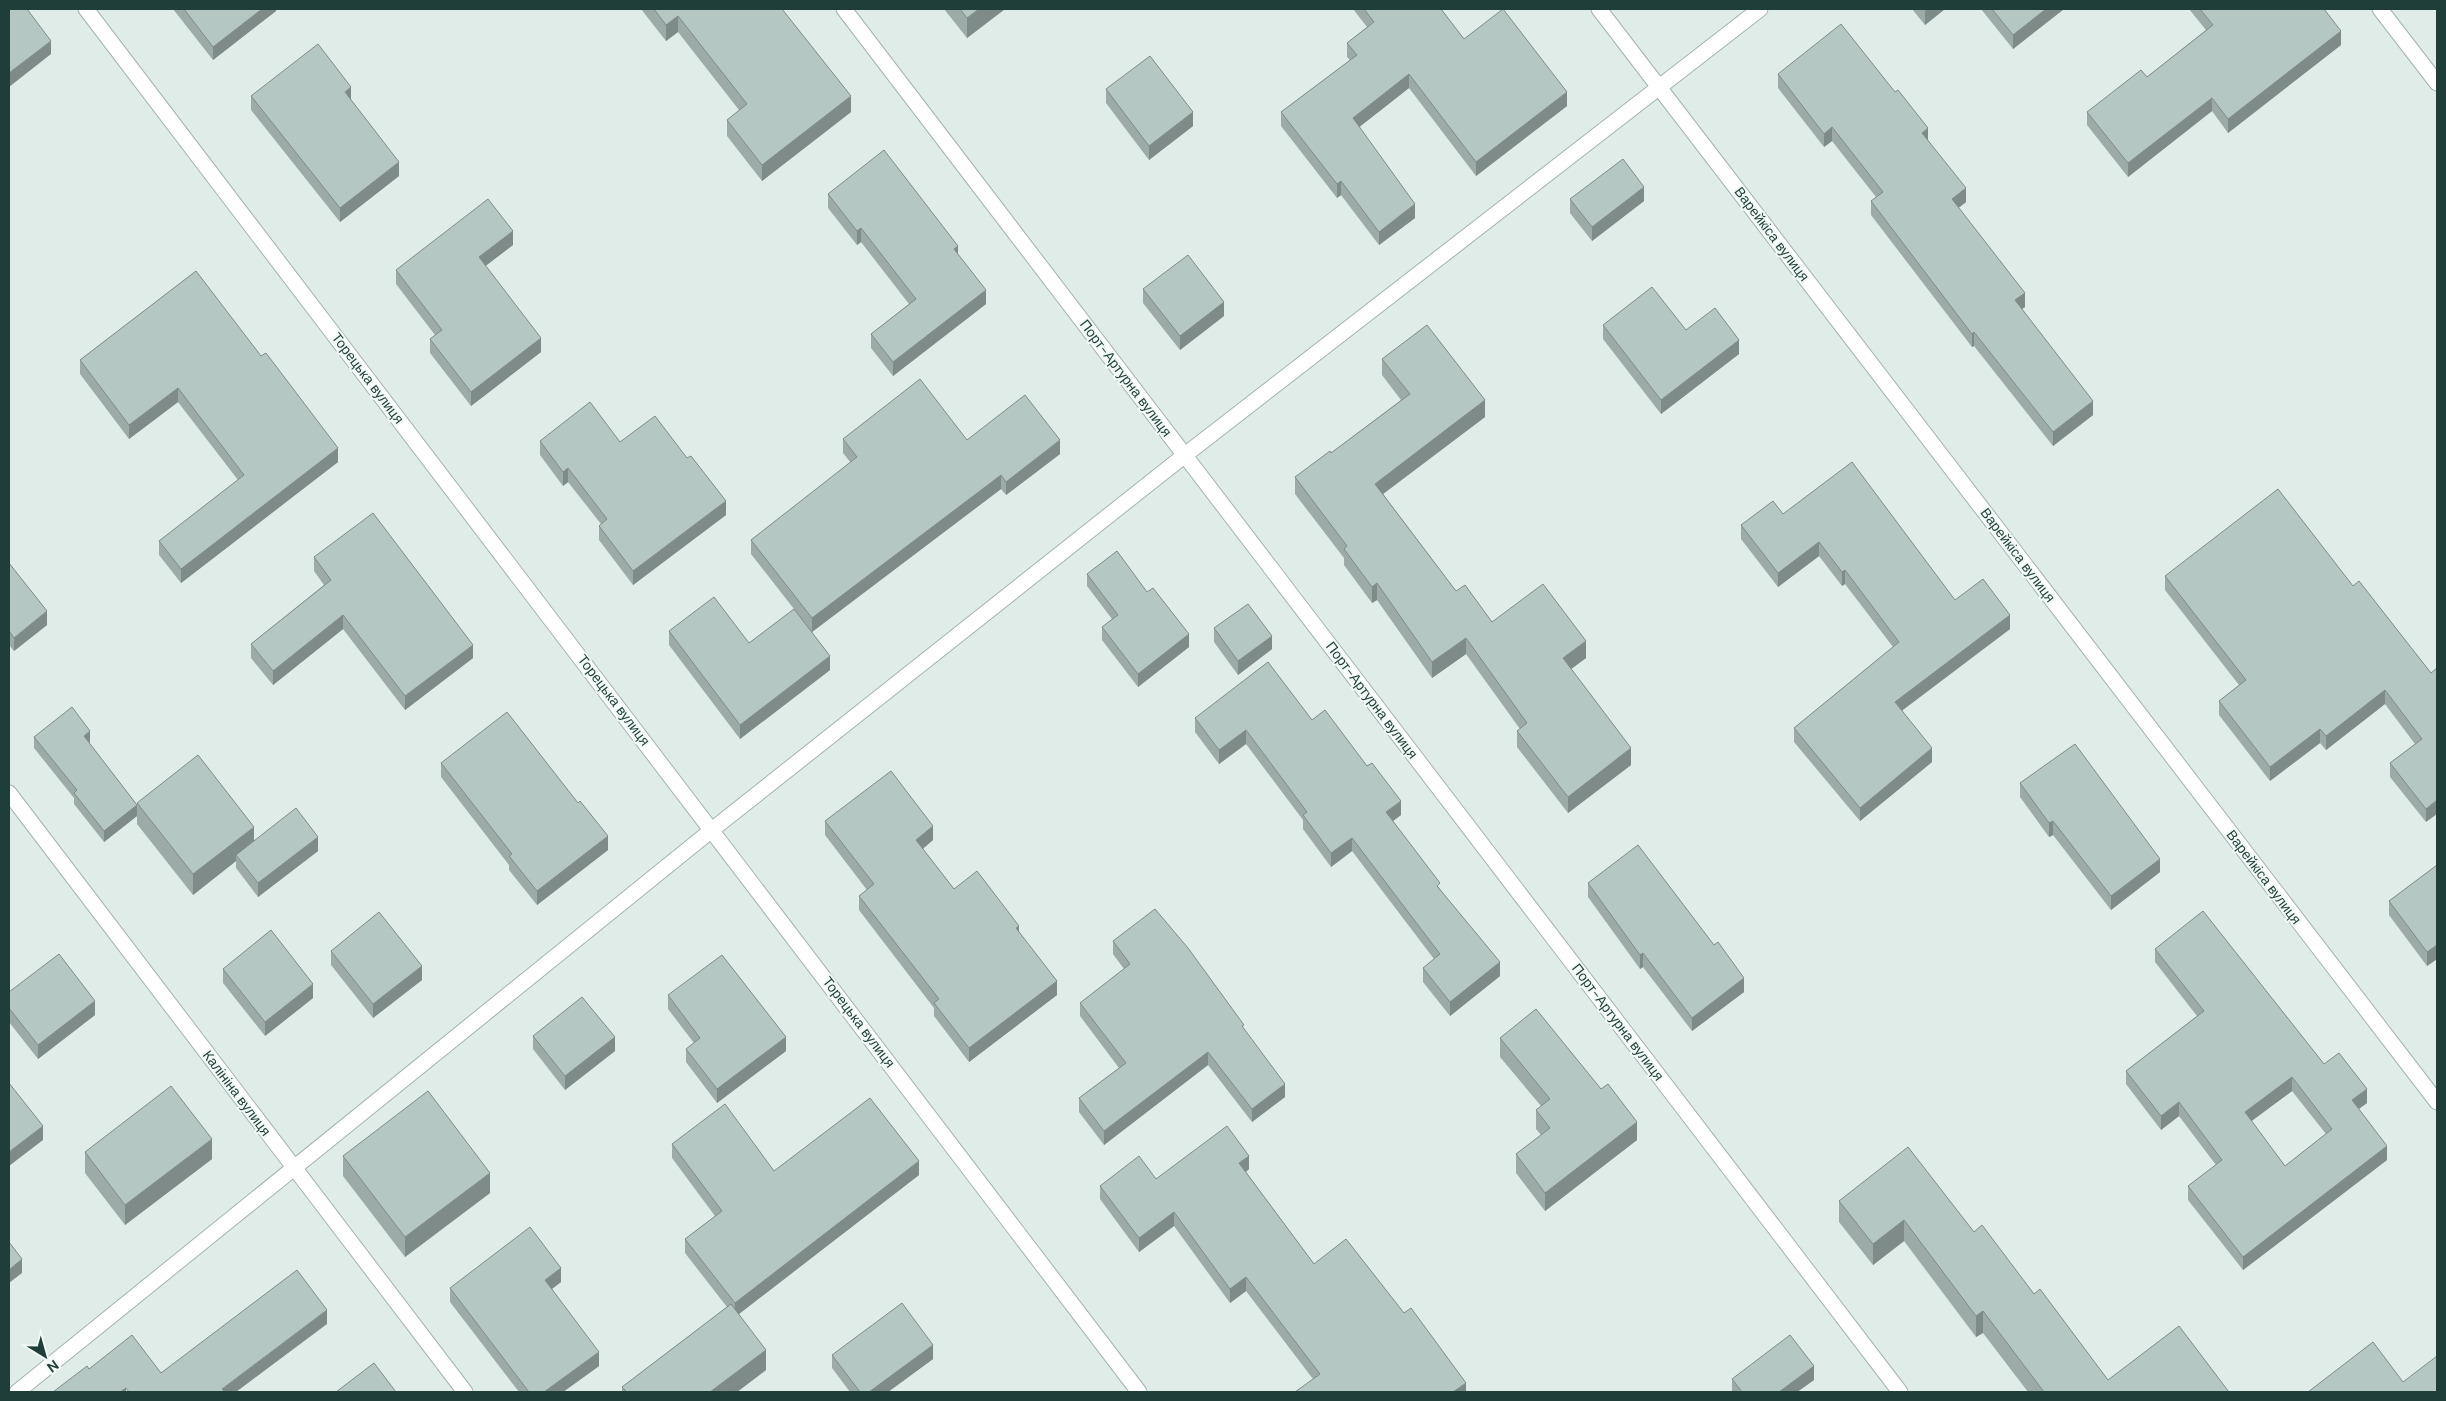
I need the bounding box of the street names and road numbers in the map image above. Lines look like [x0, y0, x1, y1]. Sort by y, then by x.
street label: Варейкіса вулиця [1731, 183, 1813, 285]
street label: Порт-Артурна вулиця [1076, 316, 1176, 440]
street label: Торецька вулиця [328, 329, 408, 427]
street label: Варейкіса вулиця [1977, 504, 2059, 606]
street label: Порт-Артурна вулиця [1322, 638, 1422, 762]
street label: Торецька вулиця [574, 651, 654, 749]
street label: Варейкіса вулиця [2223, 826, 2305, 928]
street label: Порт-Артурна вулиця [1568, 960, 1668, 1084]
street label: Торецька вулиця [819, 973, 899, 1071]
street label: Калініна вулиця [199, 1047, 275, 1139]

